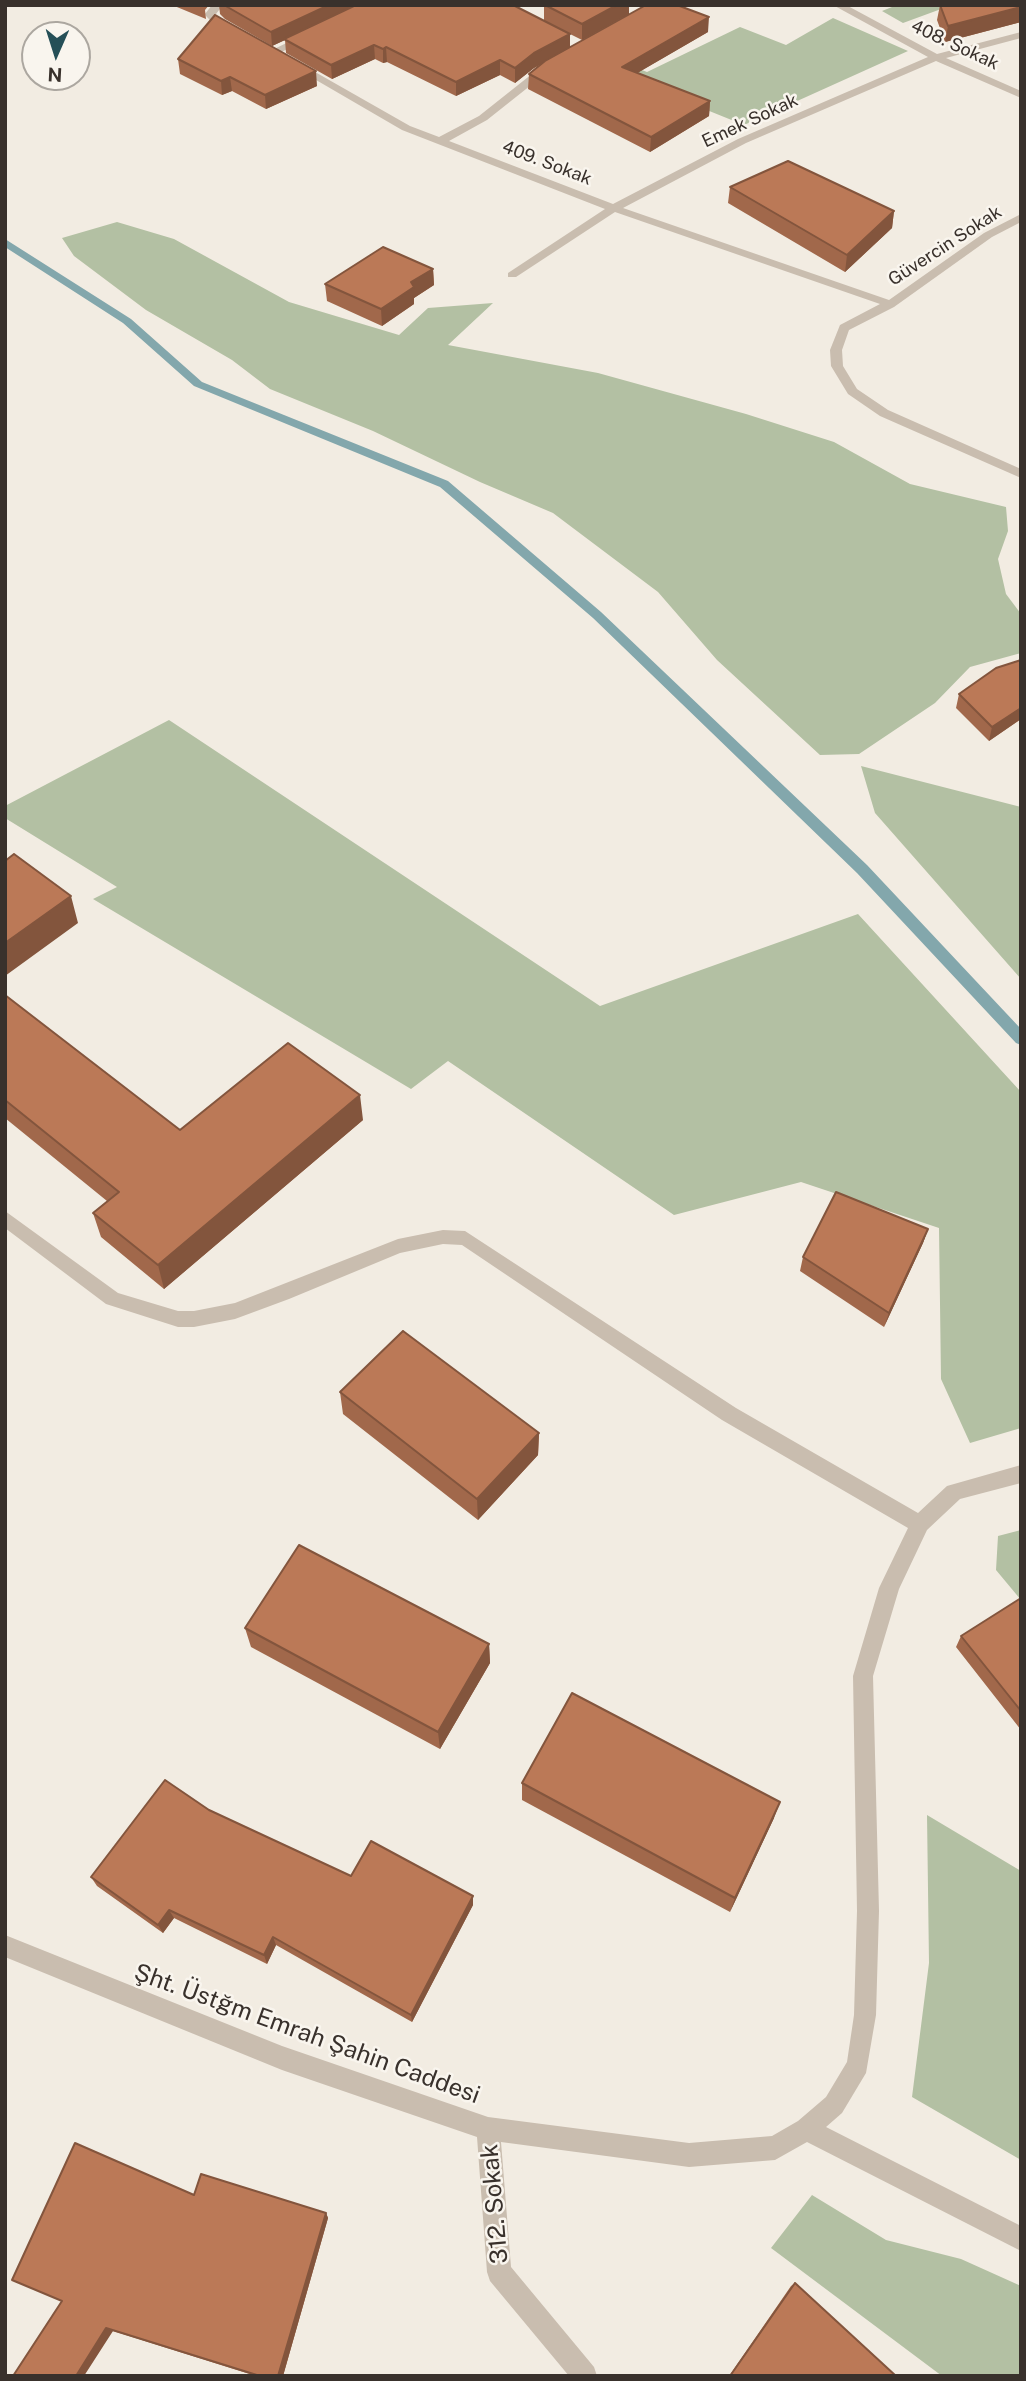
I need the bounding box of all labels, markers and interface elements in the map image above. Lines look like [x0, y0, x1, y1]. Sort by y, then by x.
street label: 408. Sokak [908, 15, 1002, 75]
north arrow [21, 21, 91, 91]
text: N [47, 64, 63, 86]
street label: Emek Sokak [699, 89, 801, 153]
street label: 409. Sokak [499, 136, 595, 190]
street label: Güvercin Sokak [884, 201, 1006, 291]
street label: Şht. Üstğm Emrah Şahin Caddesi [130, 1958, 484, 2110]
street label: 312. Sokak [475, 2143, 515, 2265]

